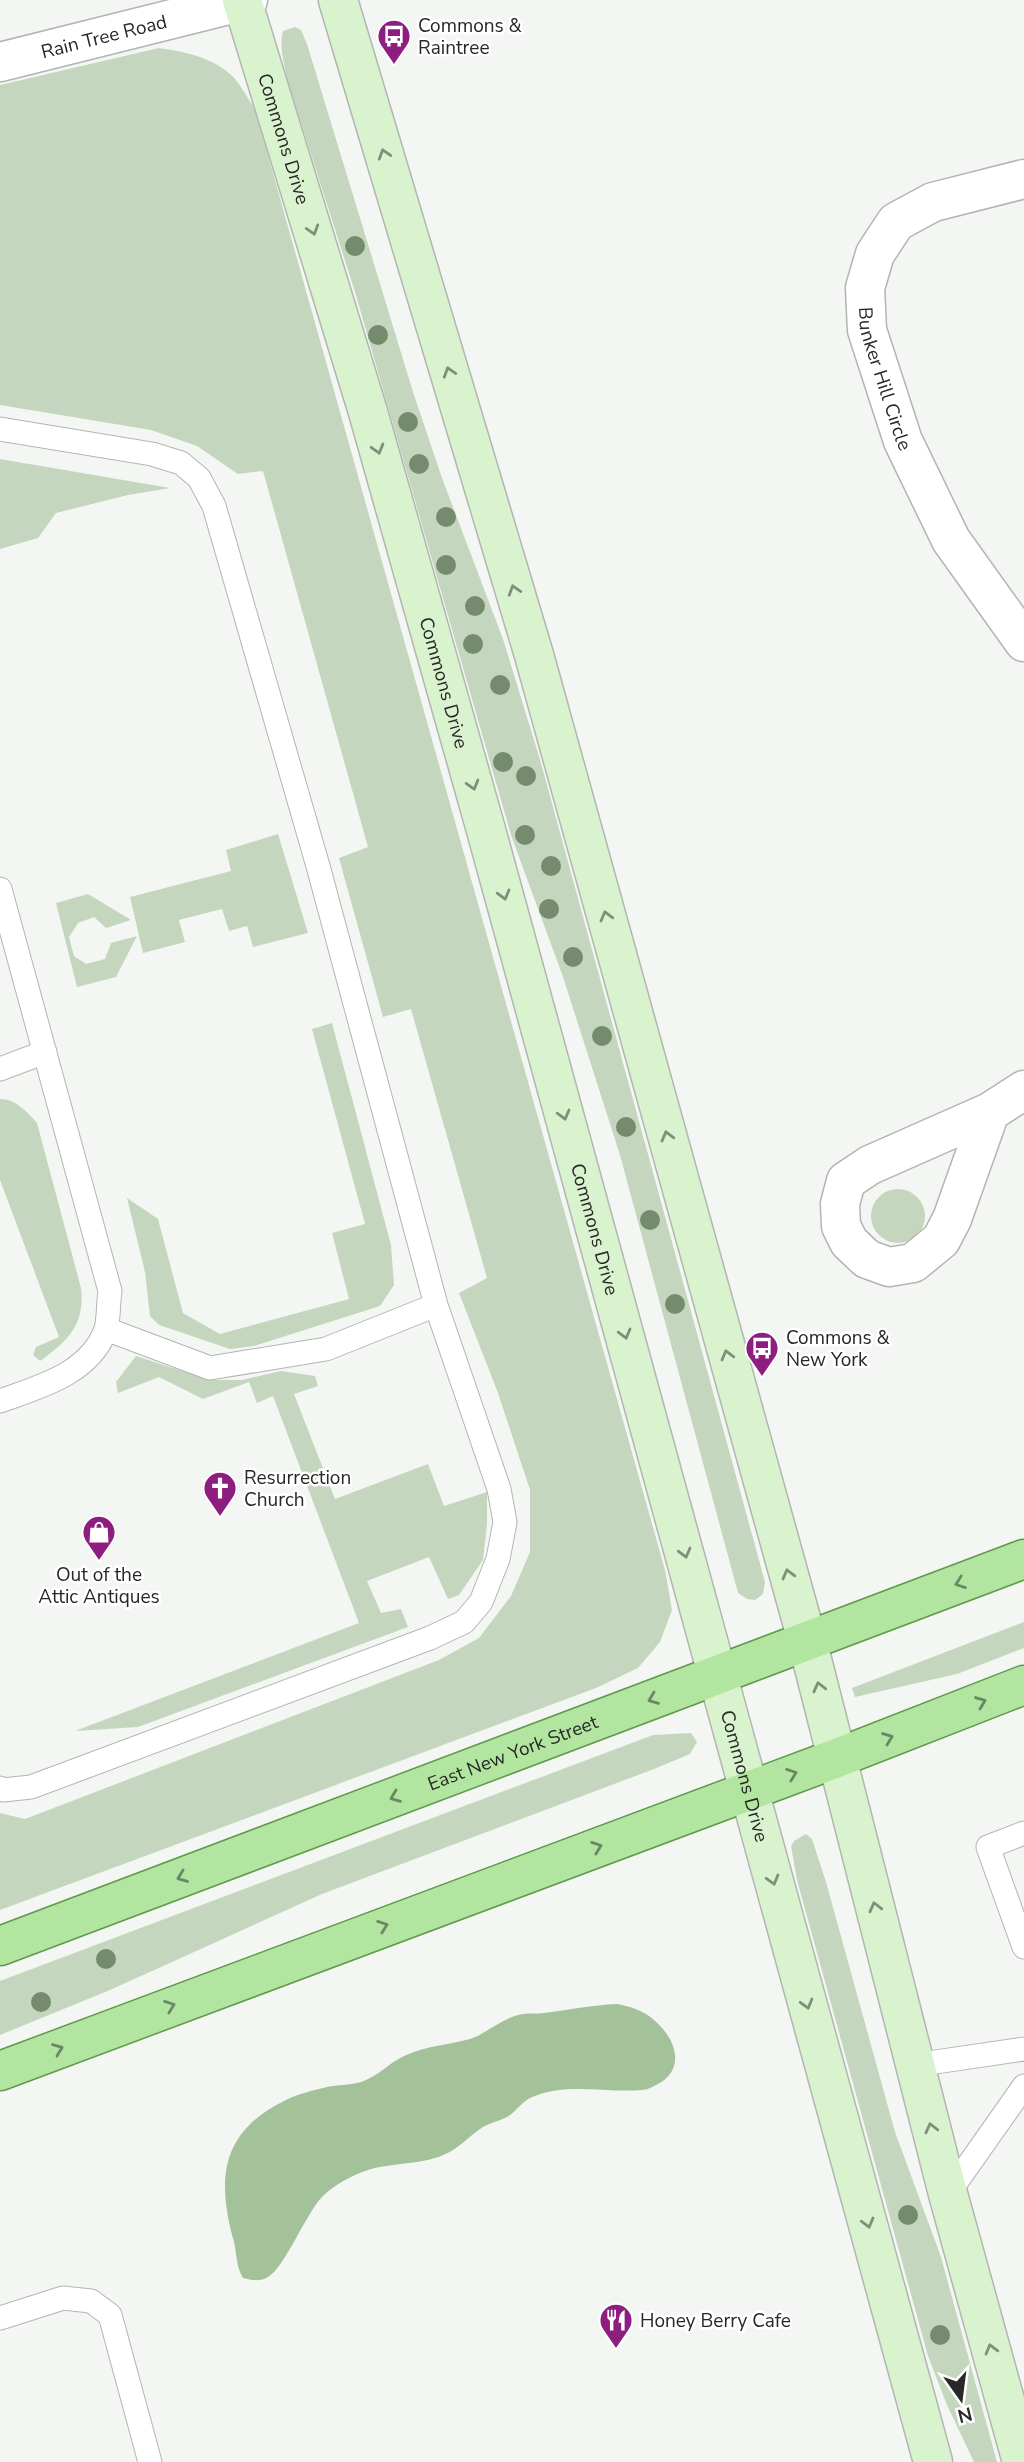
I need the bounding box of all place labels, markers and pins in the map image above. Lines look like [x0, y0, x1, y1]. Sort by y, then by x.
place label: Commons & Raintree [418, 13, 522, 61]
bus stop icon: Commons & Raintree [375, 17, 413, 66]
place label: Commons & New York [786, 1325, 890, 1373]
bus stop icon: Commons & New York [743, 1329, 781, 1378]
place label: Resurrection Church [244, 1465, 351, 1513]
church icon: Resurrection Church [201, 1469, 239, 1518]
shop icon: Out of the Attic Antiques [80, 1513, 118, 1562]
place label: Out of the Attic Antiques [38, 1562, 160, 1610]
restaurant icon: Honey Berry Cafe [597, 2301, 635, 2350]
place label: Honey Berry Cafe [640, 2308, 791, 2334]

